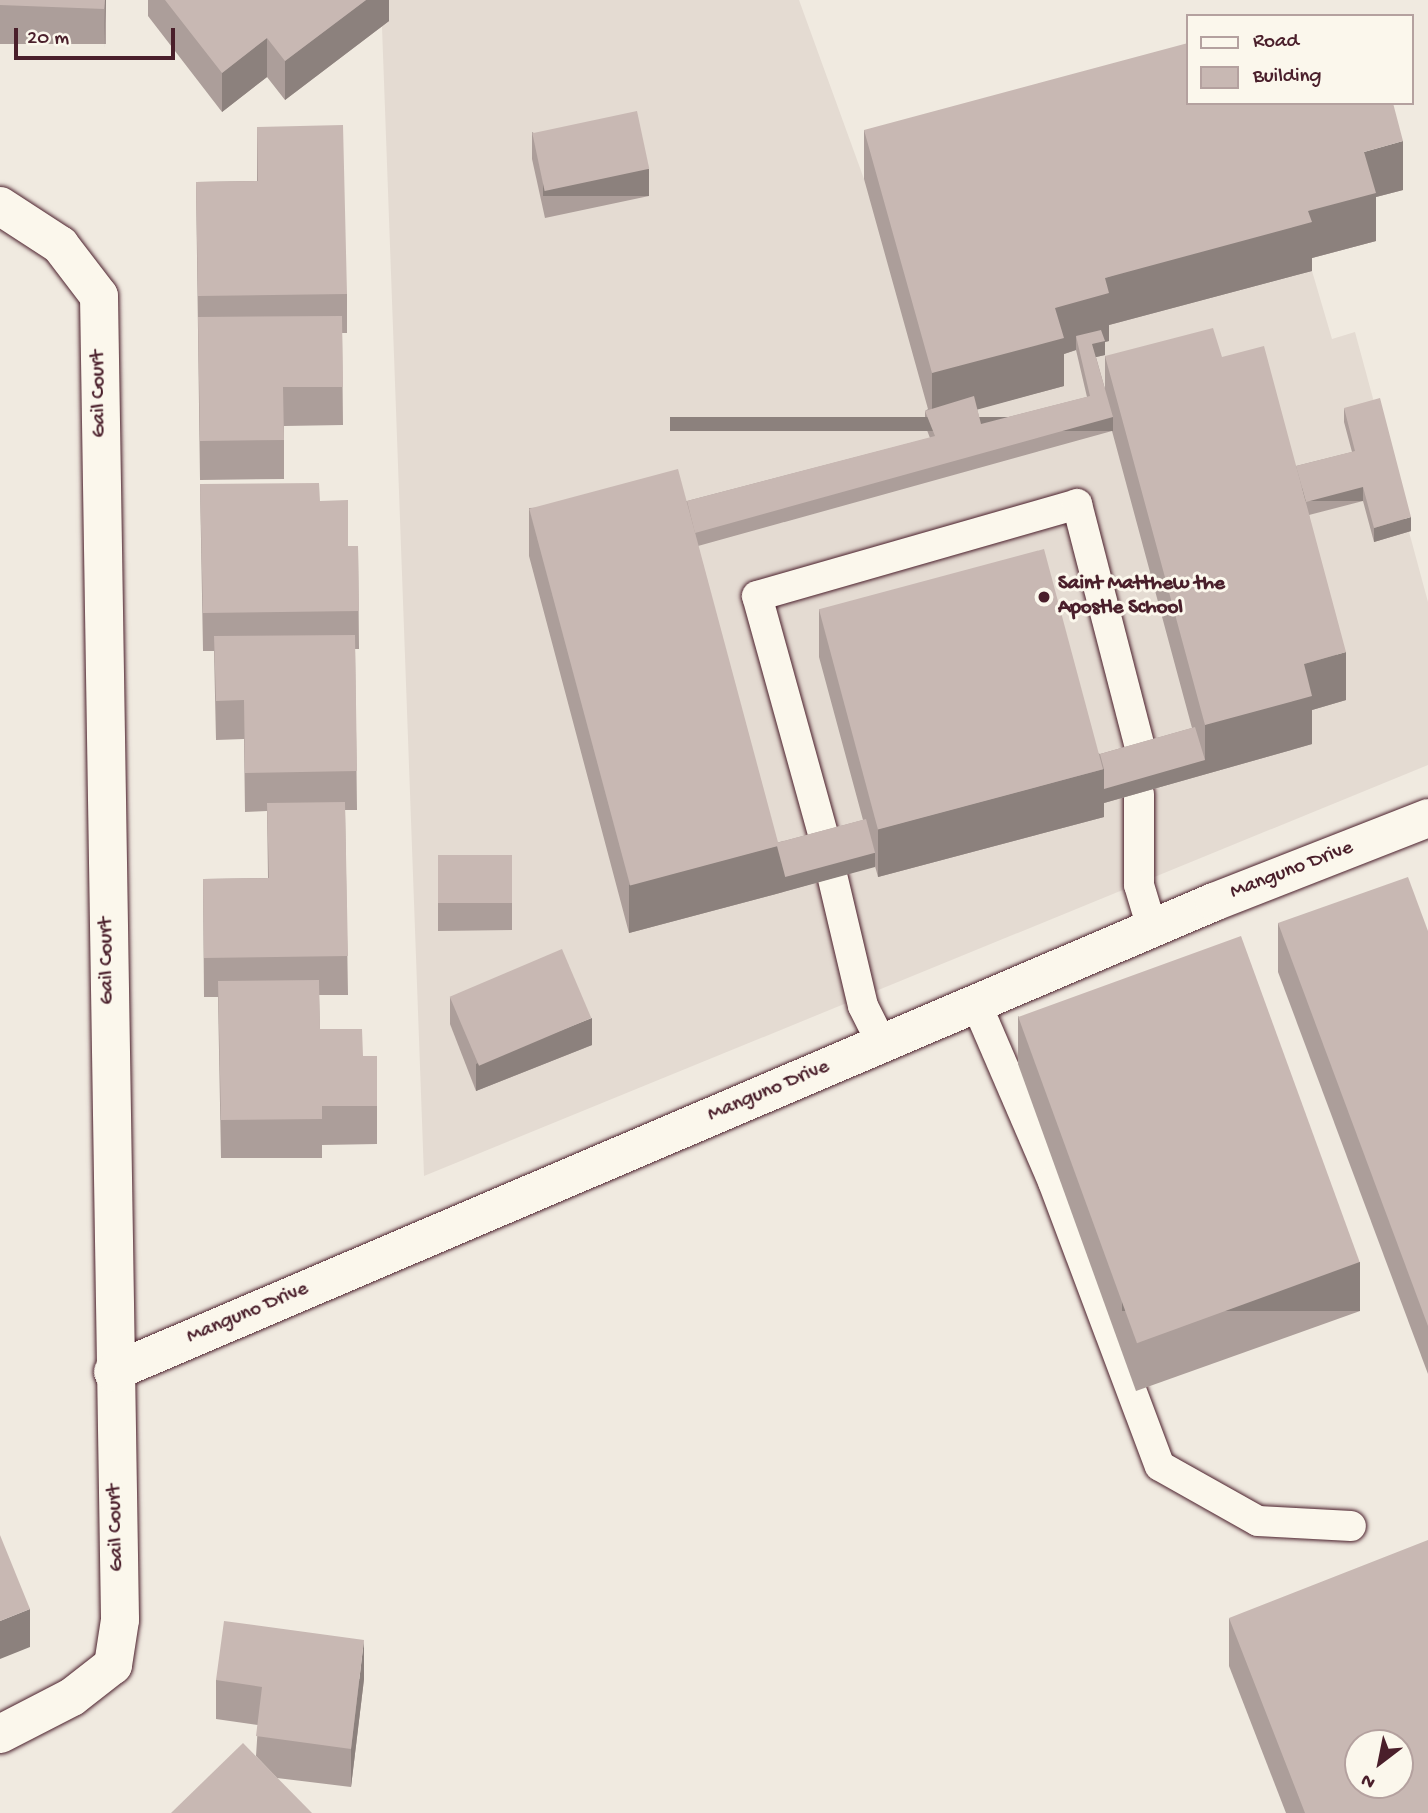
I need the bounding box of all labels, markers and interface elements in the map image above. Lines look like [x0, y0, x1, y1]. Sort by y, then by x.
scale bar [18, 14, 178, 58]
legend [1186, 14, 1414, 105]
text: 20 m [27, 27, 69, 52]
text: Road [1253, 30, 1299, 55]
text: Building [1253, 65, 1322, 90]
street label: Gail Court [87, 350, 113, 438]
place label: Saint Matthew the Apostle School [1058, 572, 1225, 622]
marker: Saint Matthew the Apostle School [1036, 589, 1052, 605]
street label: Manguno Drive [1227, 836, 1357, 906]
street label: Gail Court [95, 917, 121, 1005]
street label: Manguno Drive [704, 1055, 834, 1129]
street label: Manguno Drive [183, 1277, 313, 1351]
street label: Gail Court [103, 1484, 131, 1572]
north arrow [1344, 1729, 1414, 1799]
text: N [1357, 1767, 1380, 1794]

